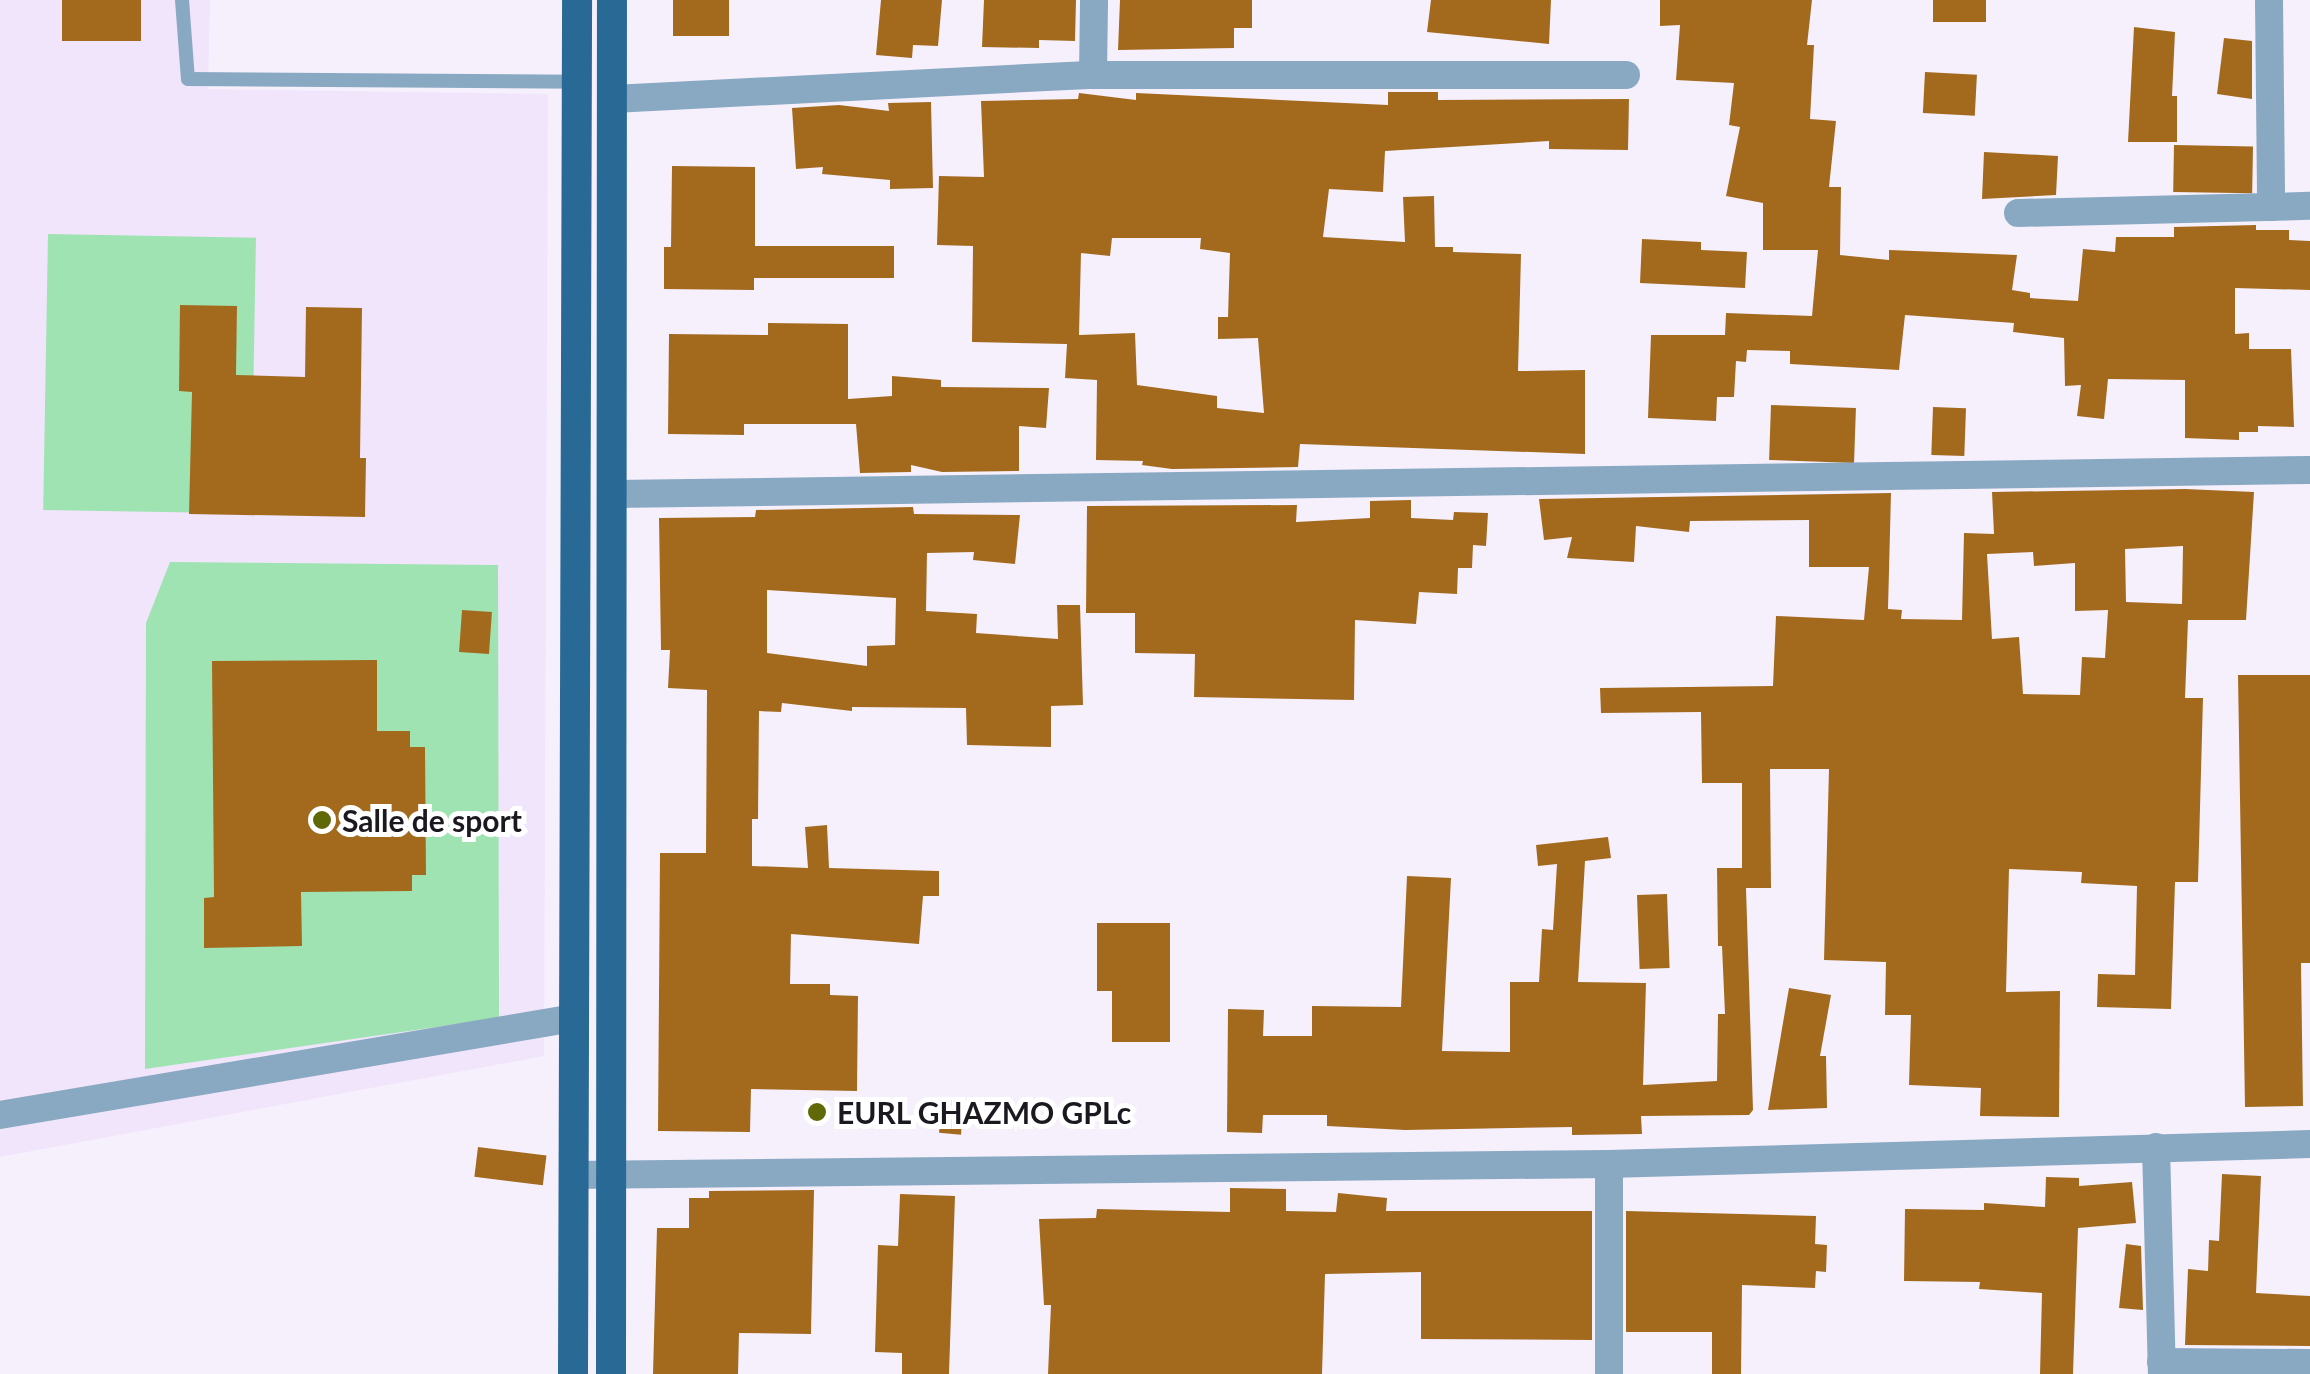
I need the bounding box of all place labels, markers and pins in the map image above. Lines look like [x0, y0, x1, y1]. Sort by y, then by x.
place label: Salle de sport [342, 802, 522, 838]
marker: Salle de sport [311, 809, 333, 831]
place label: EURL GHAZMO GPLc [837, 1094, 1132, 1130]
marker: EURL GHAZMO GPLc [806, 1101, 828, 1123]

